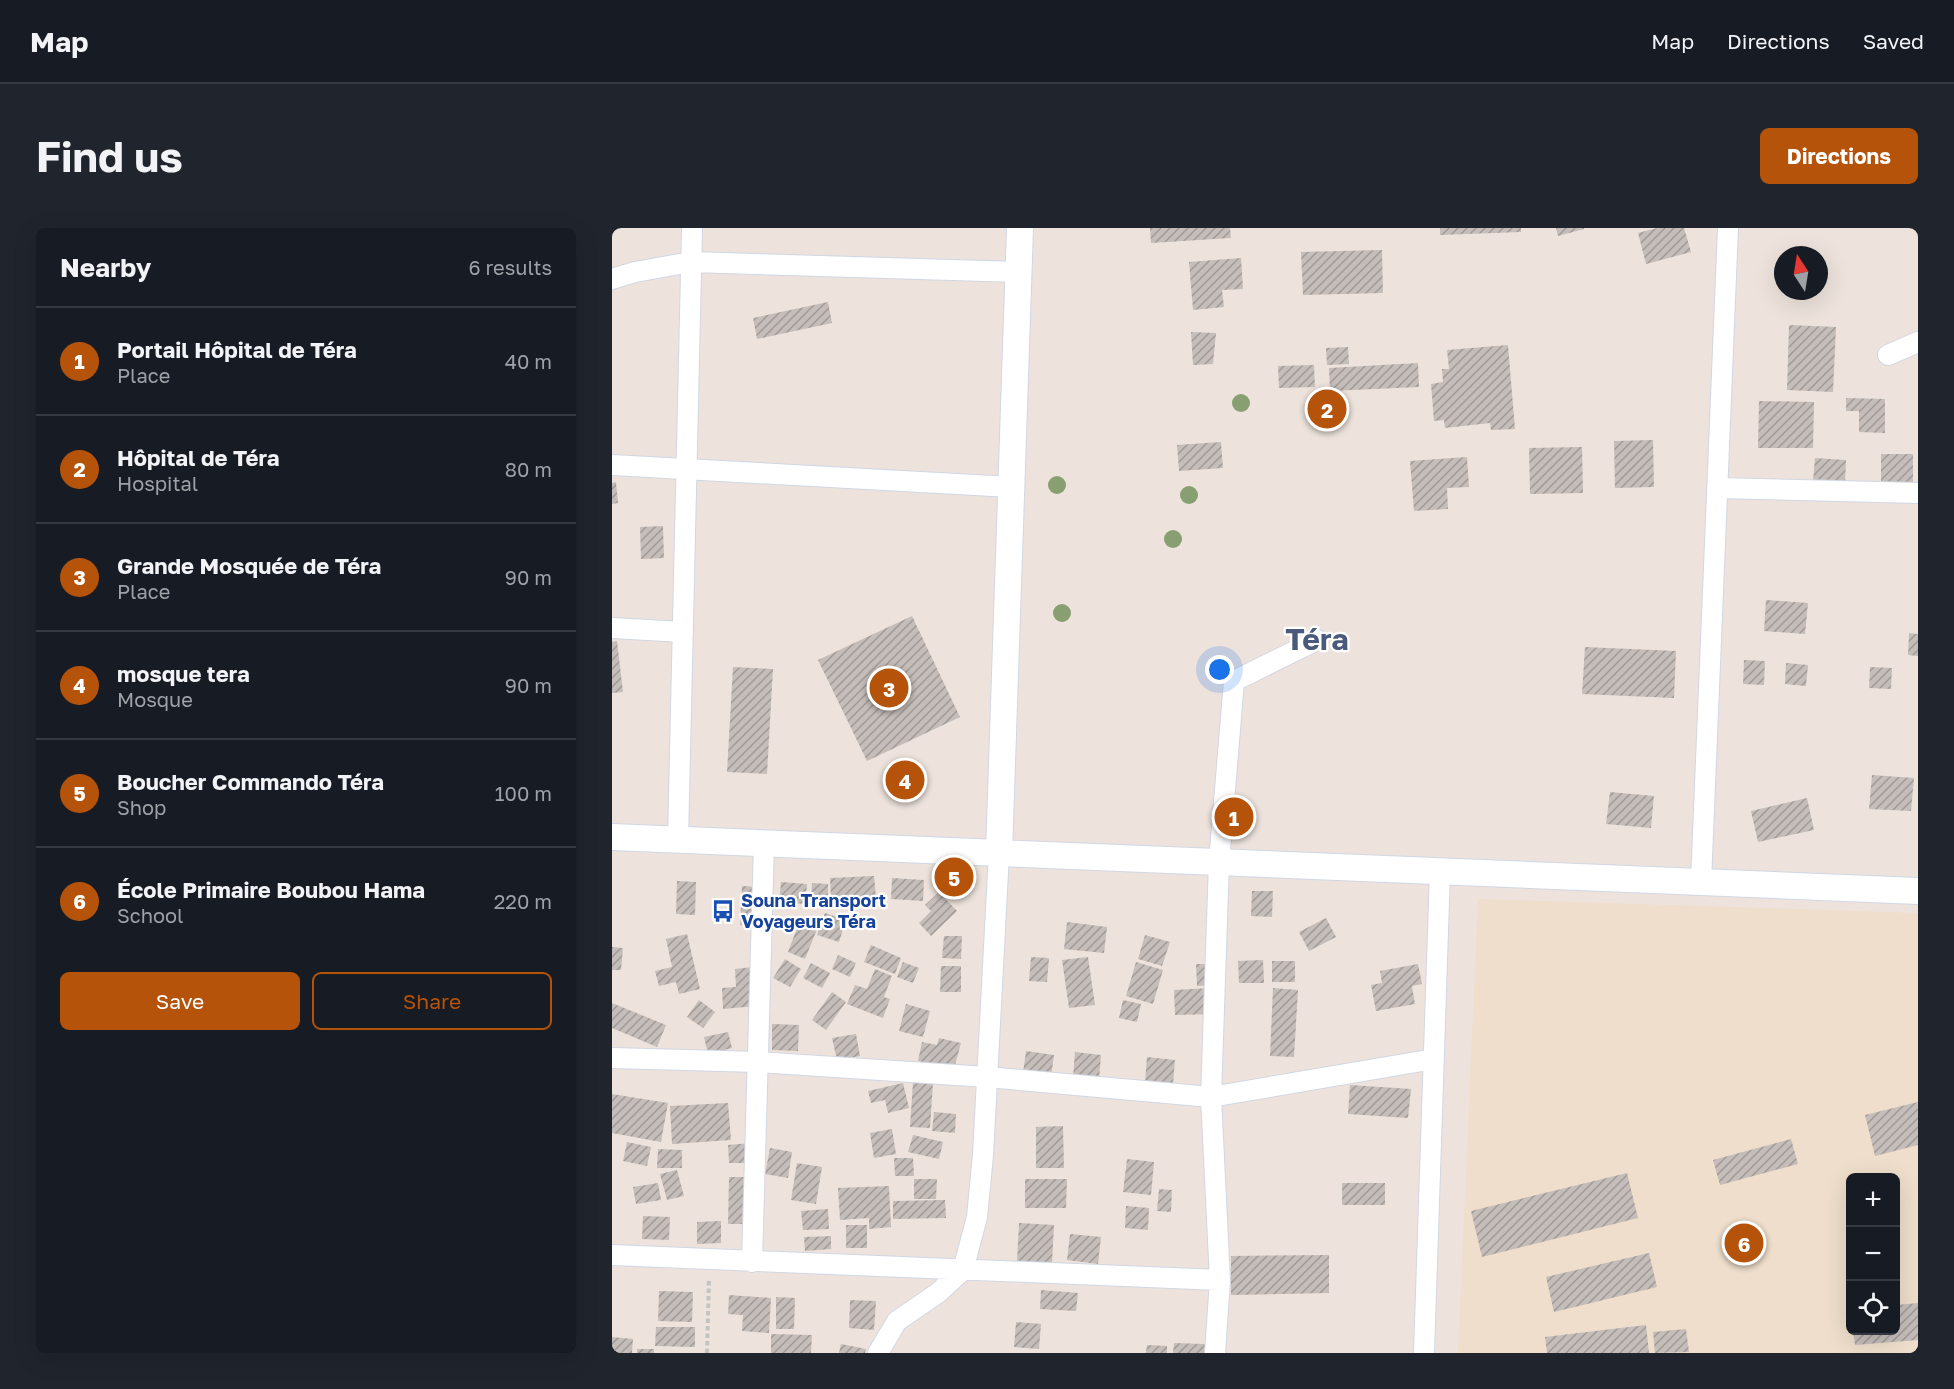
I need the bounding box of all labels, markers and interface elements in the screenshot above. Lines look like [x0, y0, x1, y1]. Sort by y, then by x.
text: Map [30, 25, 88, 58]
text: Map [1651, 28, 1694, 54]
text: Directions [1727, 28, 1830, 54]
text: Saved [1863, 28, 1924, 54]
button: Directions [1760, 128, 1918, 184]
text: Find us [36, 131, 183, 181]
north arrow [1774, 246, 1828, 300]
text: Nearby [60, 252, 151, 283]
text: 6 results [468, 255, 552, 279]
text: Portail Hôpital de Téra [117, 336, 357, 363]
text: 1 [74, 349, 85, 373]
text: 40 m [505, 349, 552, 373]
text: Place [117, 363, 170, 387]
pin: 2 [1308, 386, 1346, 432]
text: Hôpital de Téra [117, 444, 279, 471]
text: 2 [73, 457, 86, 481]
text: 80 m [505, 457, 552, 481]
text: Hospital [117, 471, 198, 495]
text: Grande Mosquée de Téra [117, 552, 381, 579]
text: 3 [73, 565, 86, 589]
text: 90 m [505, 565, 552, 589]
text: Place [117, 579, 170, 603]
district label: Téra [1285, 621, 1349, 657]
your location [1205, 655, 1234, 684]
text: mosque tera [117, 660, 250, 687]
pin: 3 [870, 666, 908, 710]
text: 4 [73, 673, 86, 697]
text: 90 m [505, 673, 552, 697]
text: Mosque [117, 687, 193, 711]
pin: 4 [886, 758, 924, 802]
text: Boucher Commando Téra [117, 768, 384, 795]
text: 5 [73, 781, 86, 805]
text: 100 m [495, 781, 552, 805]
pin: 1 [1214, 794, 1254, 840]
text: Shop [117, 795, 166, 819]
pin: 5 [934, 854, 974, 900]
text: École Primaire Boubou Hama [117, 876, 425, 903]
text: 6 [73, 889, 86, 913]
text: 220 m [494, 889, 552, 913]
place label: Souna Transport Voyageurs Téra [741, 889, 886, 932]
bus stop icon: Souna Transport Voyageurs Téra [710, 898, 736, 924]
text: School [117, 903, 183, 927]
button: Save [60, 972, 300, 1030]
button: Share [312, 972, 552, 1030]
map controls [1846, 1173, 1900, 1335]
button: + [1846, 1173, 1900, 1227]
pin: 6 [1724, 1220, 1764, 1266]
button: − [1846, 1227, 1900, 1281]
button: locate [1846, 1281, 1900, 1335]

